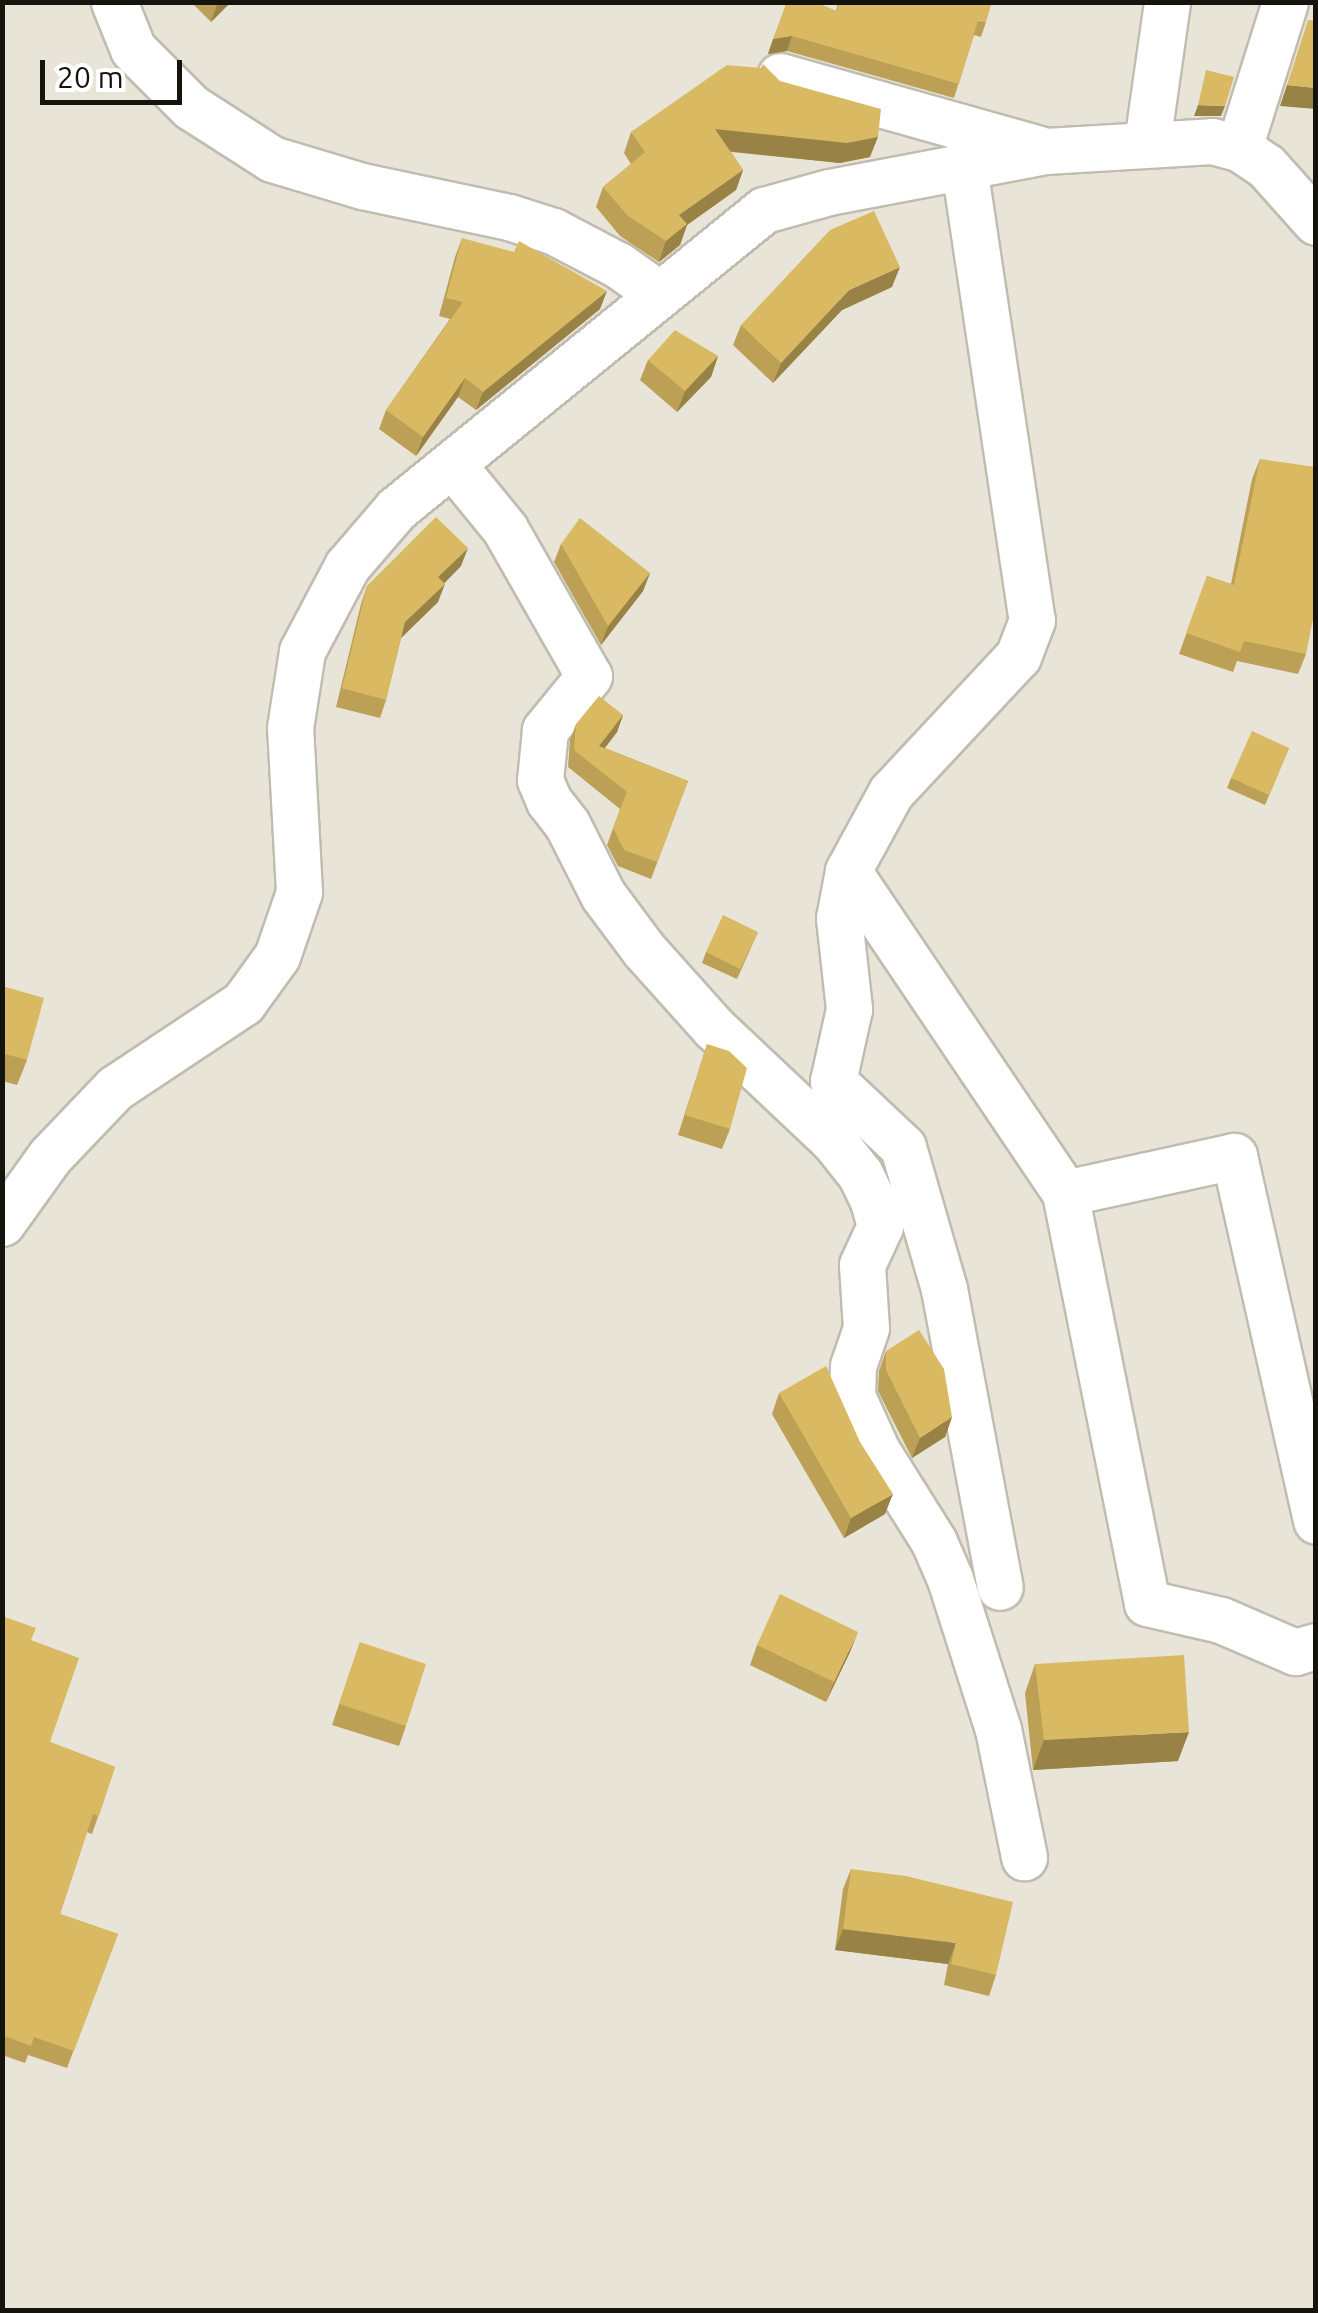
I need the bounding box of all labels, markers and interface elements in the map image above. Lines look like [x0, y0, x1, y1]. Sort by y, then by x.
scale bar [45, 40, 188, 102]
text: 20 m [57, 60, 124, 94]

